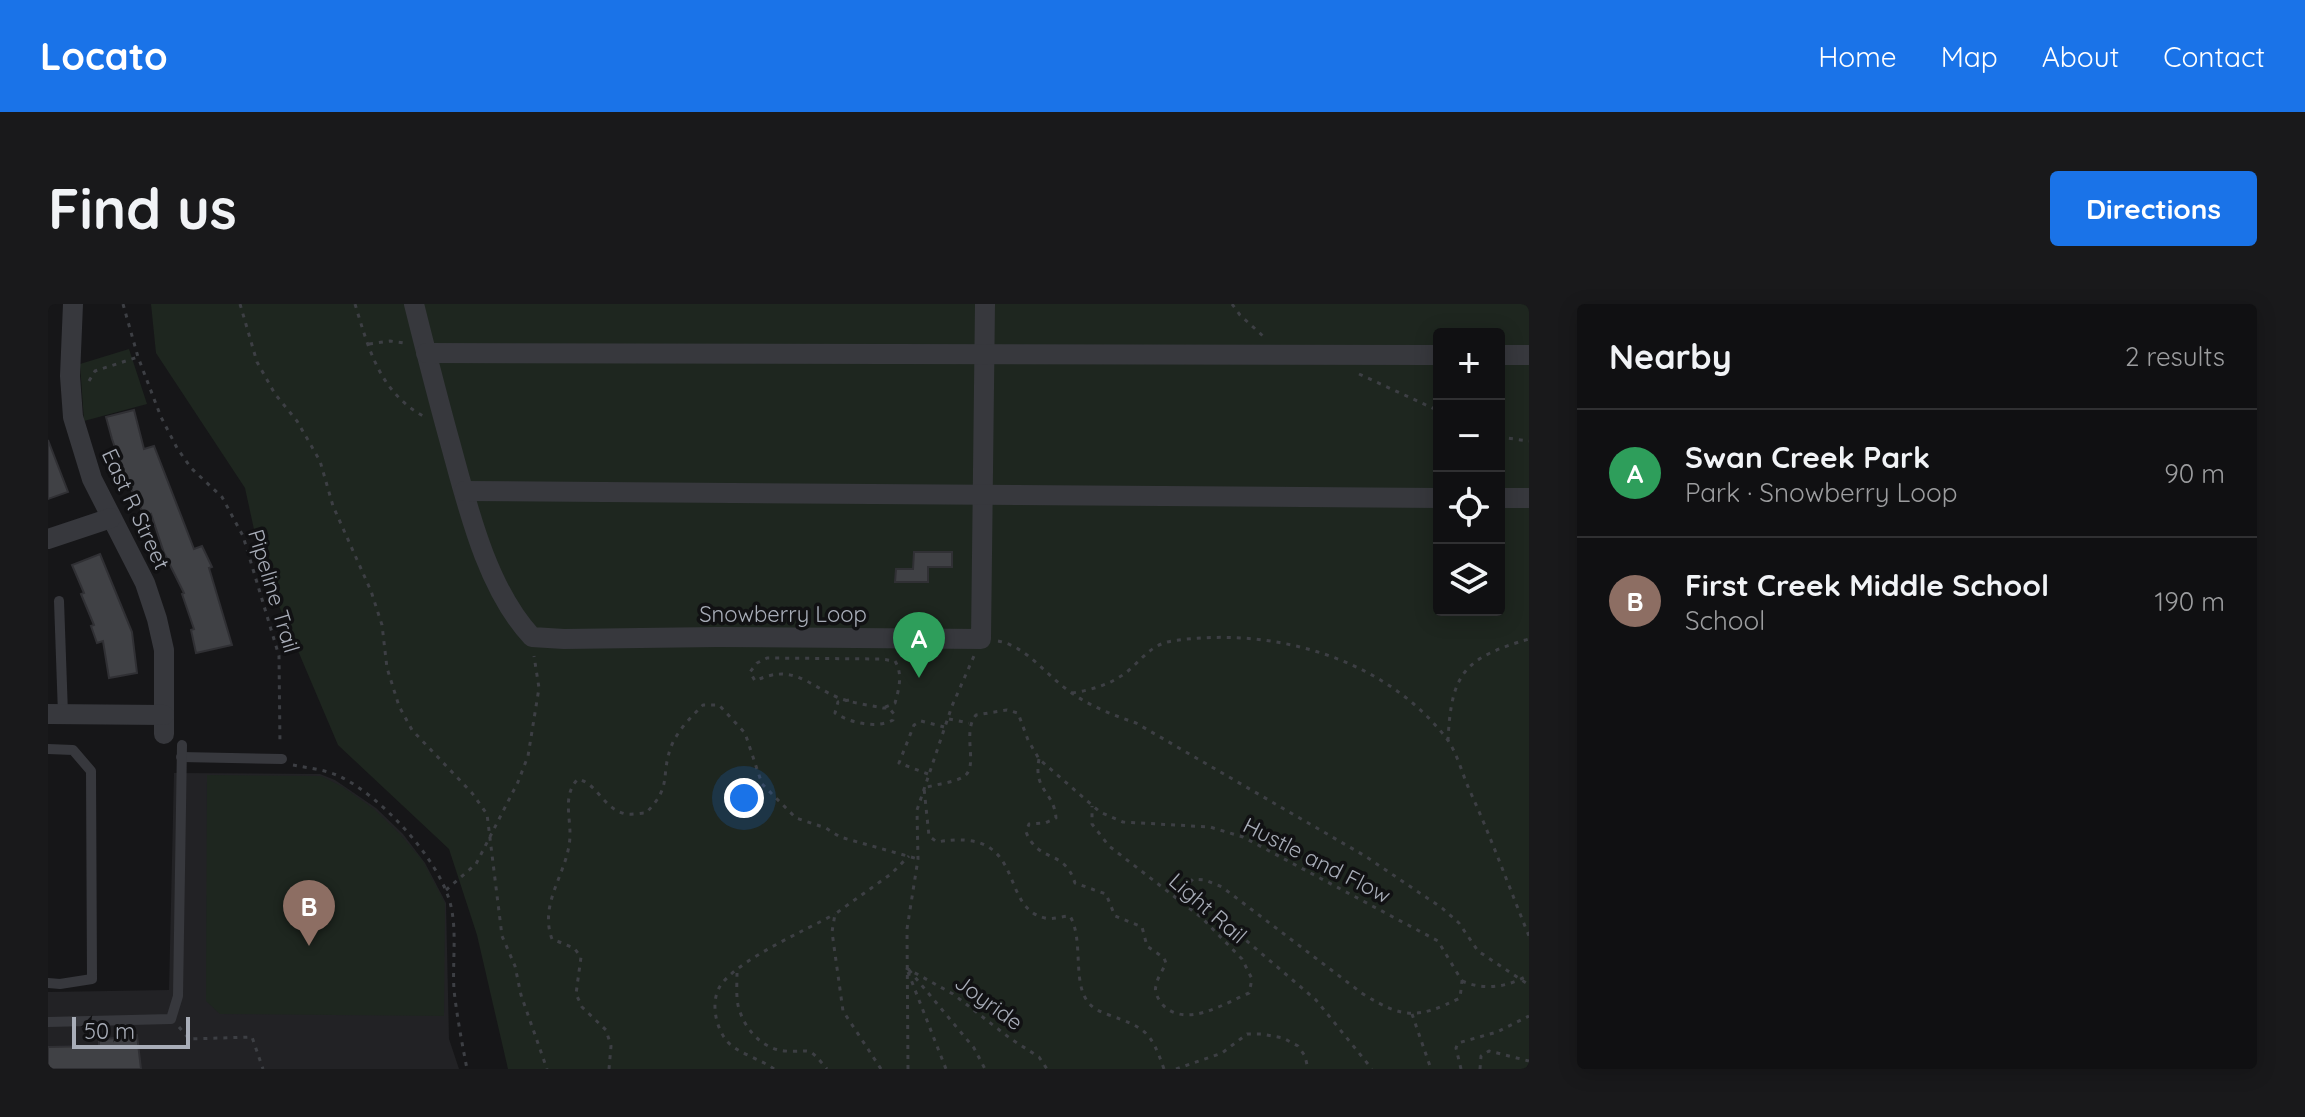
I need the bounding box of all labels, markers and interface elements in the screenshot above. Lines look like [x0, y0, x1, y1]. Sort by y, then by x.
text: Locato [40, 32, 168, 80]
text: Home [1818, 39, 1897, 74]
text: Map [1941, 39, 1998, 74]
text: About [2042, 39, 2119, 74]
text: Contact [2163, 39, 2265, 74]
button: Directions [2050, 171, 2257, 246]
text: Find us [48, 173, 237, 243]
map controls [1433, 328, 1505, 616]
button: + [1433, 328, 1505, 400]
text: Nearby [1609, 335, 1732, 378]
text: 2 results [2125, 340, 2225, 373]
button: − [1433, 400, 1505, 472]
text: Swan Creek Park [1685, 438, 1930, 476]
street label: East R Street [96, 444, 176, 574]
text: A [1627, 457, 1643, 490]
text: 90 m [2164, 457, 2225, 490]
button: locate [1433, 472, 1505, 544]
text: Park · Snowberry Loop [1685, 476, 1958, 509]
street label: Pipeline Trail [242, 526, 306, 656]
button: layers [1433, 544, 1505, 616]
text: First Creek Middle School [1685, 566, 2049, 604]
text: B [1626, 585, 1644, 618]
text: 190 m [2155, 585, 2225, 618]
street label: Snowberry Loop [699, 600, 867, 628]
text: School [1685, 604, 1765, 637]
pin: A [893, 612, 945, 678]
your location [724, 778, 764, 818]
street label: Hustle and Flow [1239, 811, 1395, 909]
street label: Light Rail [1163, 867, 1253, 949]
pin: B [283, 880, 335, 946]
street label: Joyride [949, 968, 1029, 1036]
scale bar [72, 1013, 190, 1049]
text: 50 m [84, 1017, 135, 1045]

